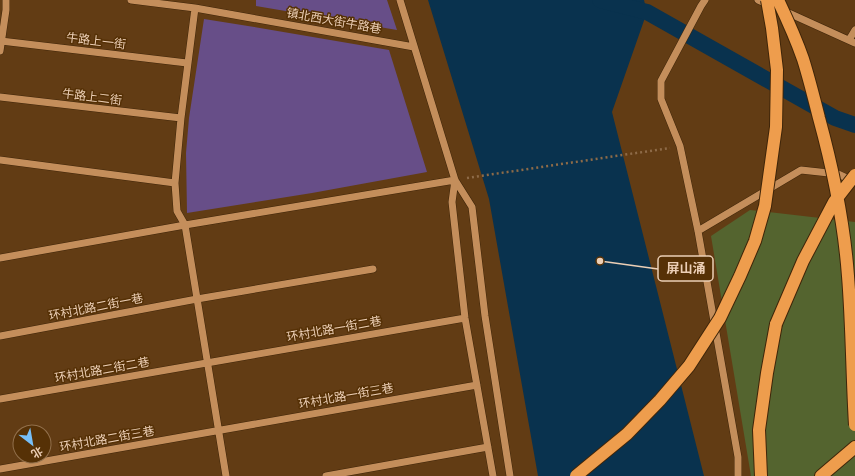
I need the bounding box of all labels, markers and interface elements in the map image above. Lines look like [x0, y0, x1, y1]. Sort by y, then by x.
street label: 镇北西大街牛路巷 [285, 5, 383, 37]
street label: 牛路上一街 [65, 29, 127, 53]
street label: 牛路上二街 [61, 85, 123, 109]
callout: 屏山涌 [658, 256, 713, 281]
text: 屏山涌 [666, 260, 706, 277]
street label: 环村北路二街一巷 [47, 290, 145, 324]
street label: 环村北路一街二巷 [285, 313, 383, 345]
street label: 环村北路二街二巷 [53, 354, 151, 386]
street label: 环村北路一街三巷 [297, 380, 395, 412]
street label: 环村北路二街三巷 [58, 423, 156, 455]
north arrow [12, 424, 52, 464]
text: 北 [29, 444, 45, 461]

